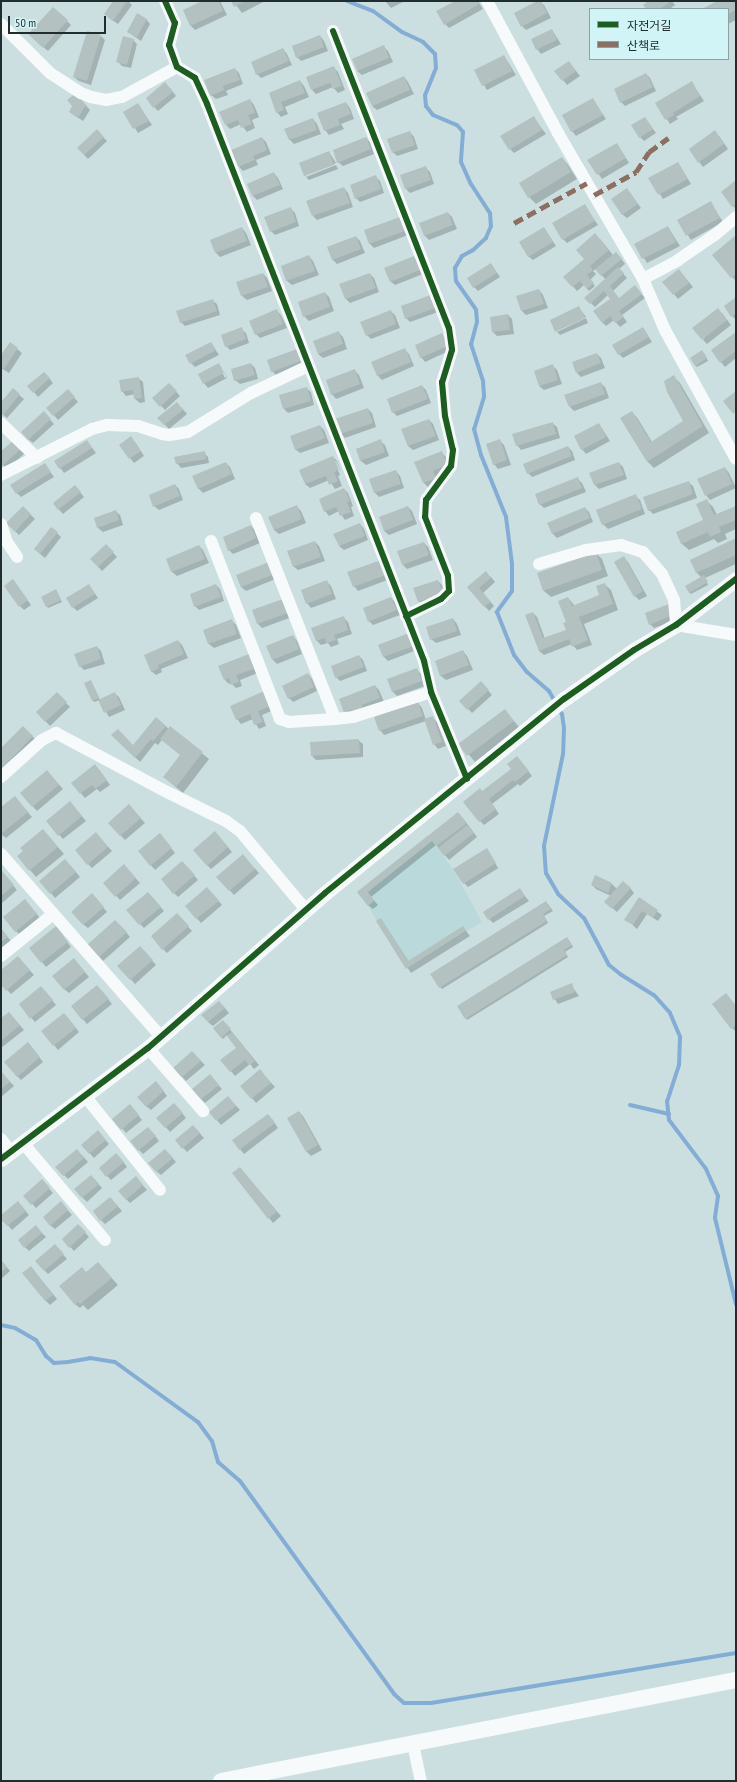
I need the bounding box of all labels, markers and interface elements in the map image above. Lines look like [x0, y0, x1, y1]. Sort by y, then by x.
scale bar [10, 8, 108, 34]
legend [589, 8, 729, 60]
text: 50 m [15, 15, 36, 30]
text: 자전거길 [627, 18, 671, 33]
text: 산책로 [627, 38, 660, 53]

